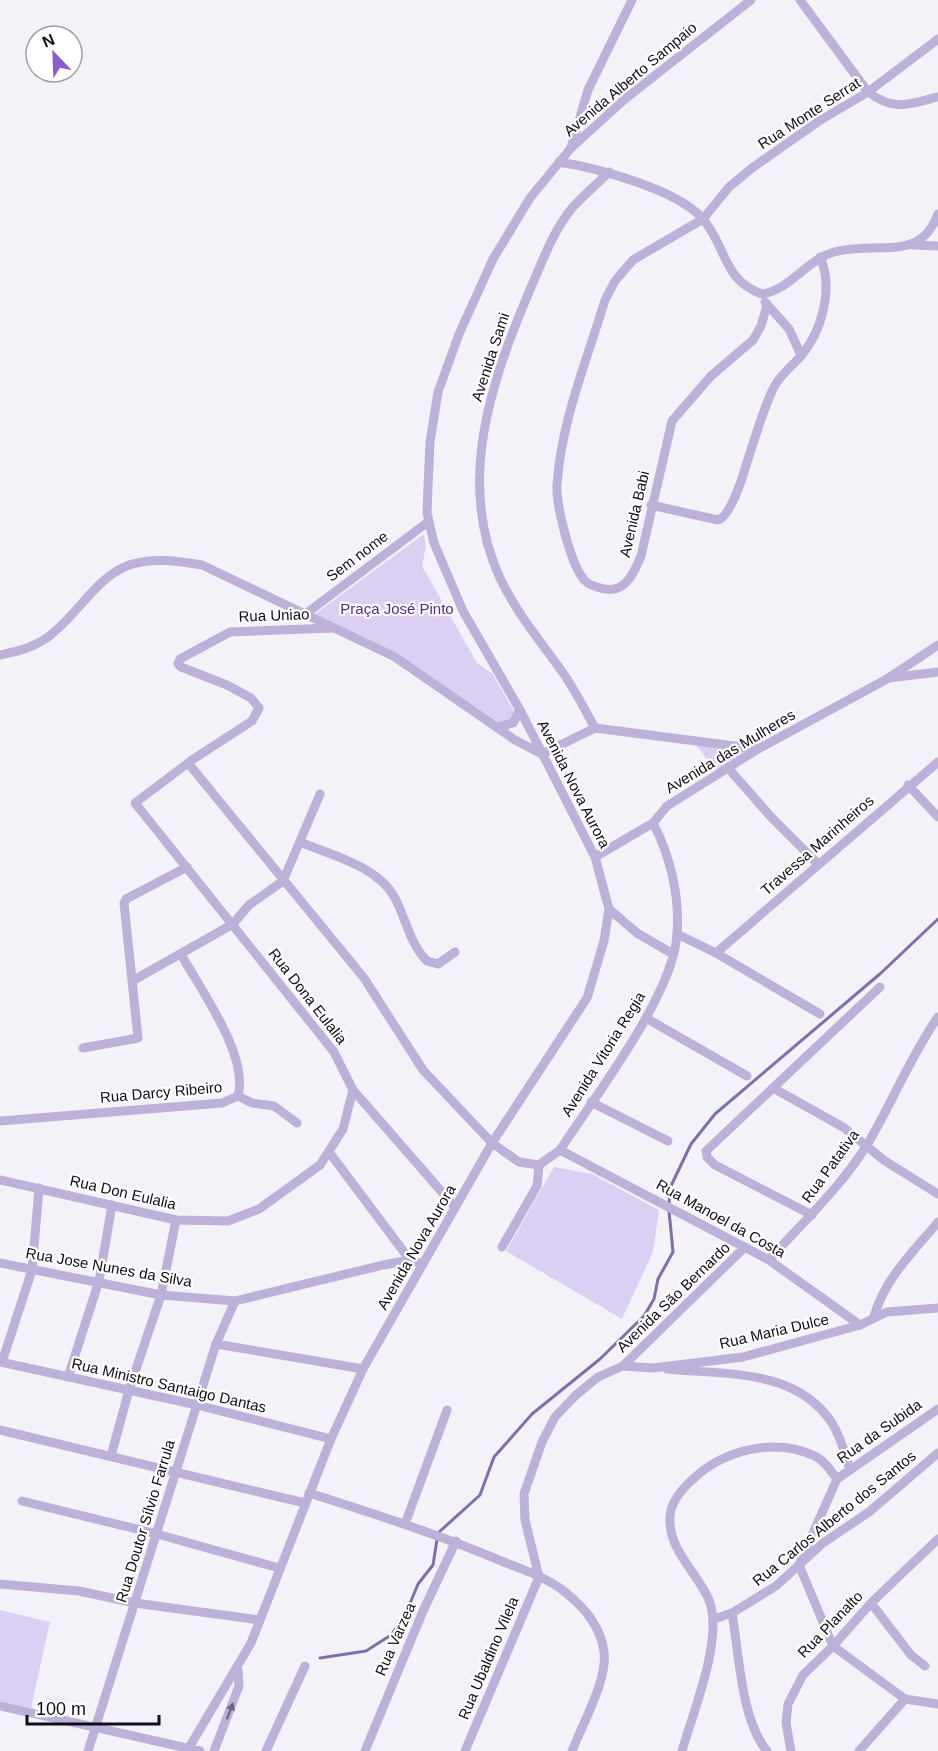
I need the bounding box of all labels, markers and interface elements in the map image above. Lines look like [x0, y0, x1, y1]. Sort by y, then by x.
street label: Avenida Alberto Sampaio [560, 18, 700, 140]
north arrow [24, 24, 84, 84]
text: N [40, 31, 57, 51]
street label: Rua Monte Serrat [755, 73, 864, 152]
street label: Avenida Sami [468, 310, 512, 404]
street label: Avenida Babi [616, 469, 652, 559]
street label: Sem nome [323, 527, 391, 585]
park label: Praça José Pinto [340, 600, 454, 617]
street label: Rua Uniao [238, 605, 310, 625]
street label: Avenida das Mulheres [662, 706, 798, 796]
street label: Avenida Nova Aurora [534, 717, 614, 851]
street label: Travessa Marinheiros [757, 791, 877, 899]
street label: Rua Dona Eulalia [265, 945, 351, 1048]
street label: Avenida Vitoria Regia [558, 988, 649, 1119]
street label: Rua Darcy Ribeiro [99, 1078, 223, 1106]
street label: Rua Patativa [798, 1126, 863, 1206]
street label: Rua Don Eulalia [68, 1172, 178, 1213]
street label: Rua Manoel da Costa [653, 1175, 789, 1261]
street label: Avenida Nova Aurora [373, 1181, 459, 1313]
street label: Avenida São Bernardo [613, 1239, 733, 1355]
street label: Rua Jose Nunes da Silva [25, 1244, 194, 1290]
street label: Rua Maria Dulce [718, 1310, 830, 1352]
street label: Rua Ministro Santaigo Dantas [70, 1354, 268, 1416]
street label: Rua da Subida [833, 1395, 925, 1466]
street label: Rua Doutor Sílvio Farrula [112, 1437, 178, 1604]
street label: Rua Carlos Alberto dos Santos [749, 1447, 919, 1589]
street label: Rua Planalto [794, 1587, 866, 1661]
street label: Rua Ubaldino Vilela [454, 1594, 522, 1722]
street label: Rua Varzea [371, 1599, 419, 1678]
scale bar [27, 1688, 159, 1726]
text: 100 m [36, 1699, 86, 1719]
one-way arrow [226, 1702, 235, 1720]

